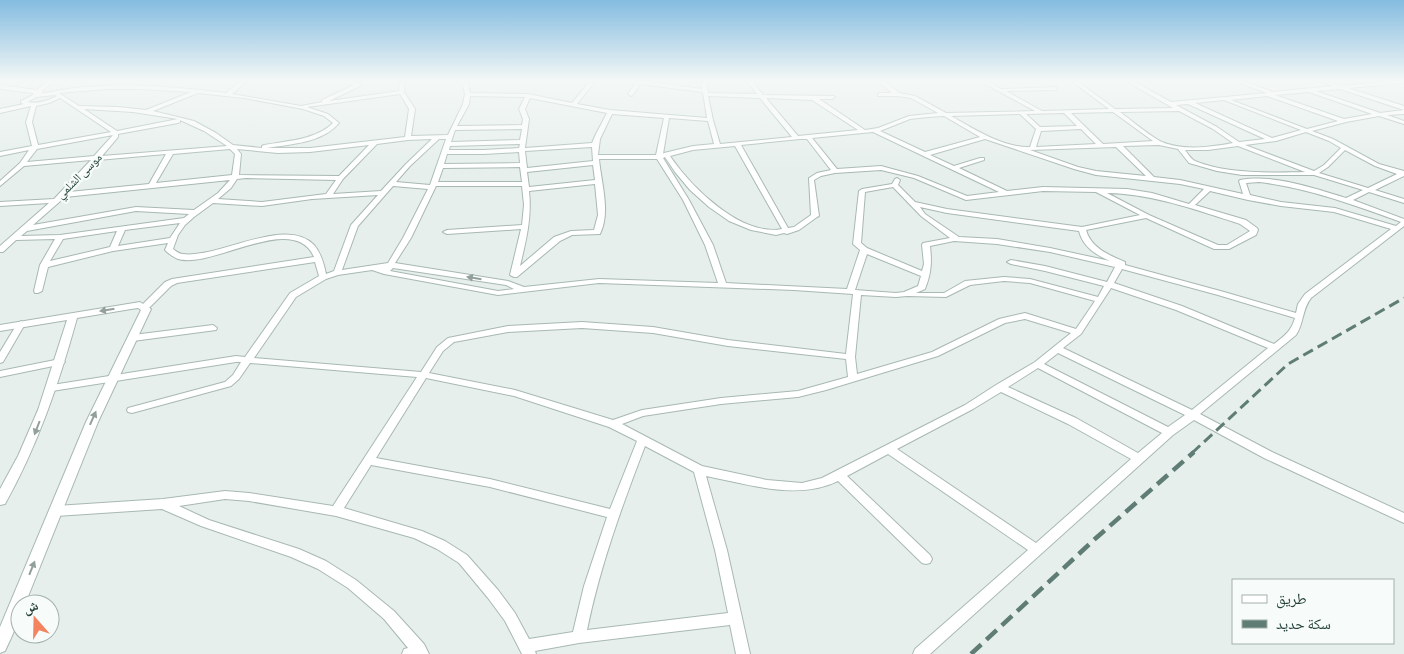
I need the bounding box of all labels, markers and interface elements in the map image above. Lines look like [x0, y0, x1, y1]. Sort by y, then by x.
street label: موسى الشلمي [54, 151, 107, 204]
one-way arrow [466, 274, 482, 282]
one-way arrow [99, 306, 115, 314]
one-way arrow [90, 411, 98, 425]
one-way arrow [33, 421, 41, 436]
one-way arrow [28, 560, 36, 575]
legend [1232, 579, 1394, 644]
text: طريق [1276, 592, 1307, 609]
north arrow [10, 594, 60, 644]
text: ش [22, 599, 41, 618]
text: سكة حديد [1276, 617, 1331, 632]

